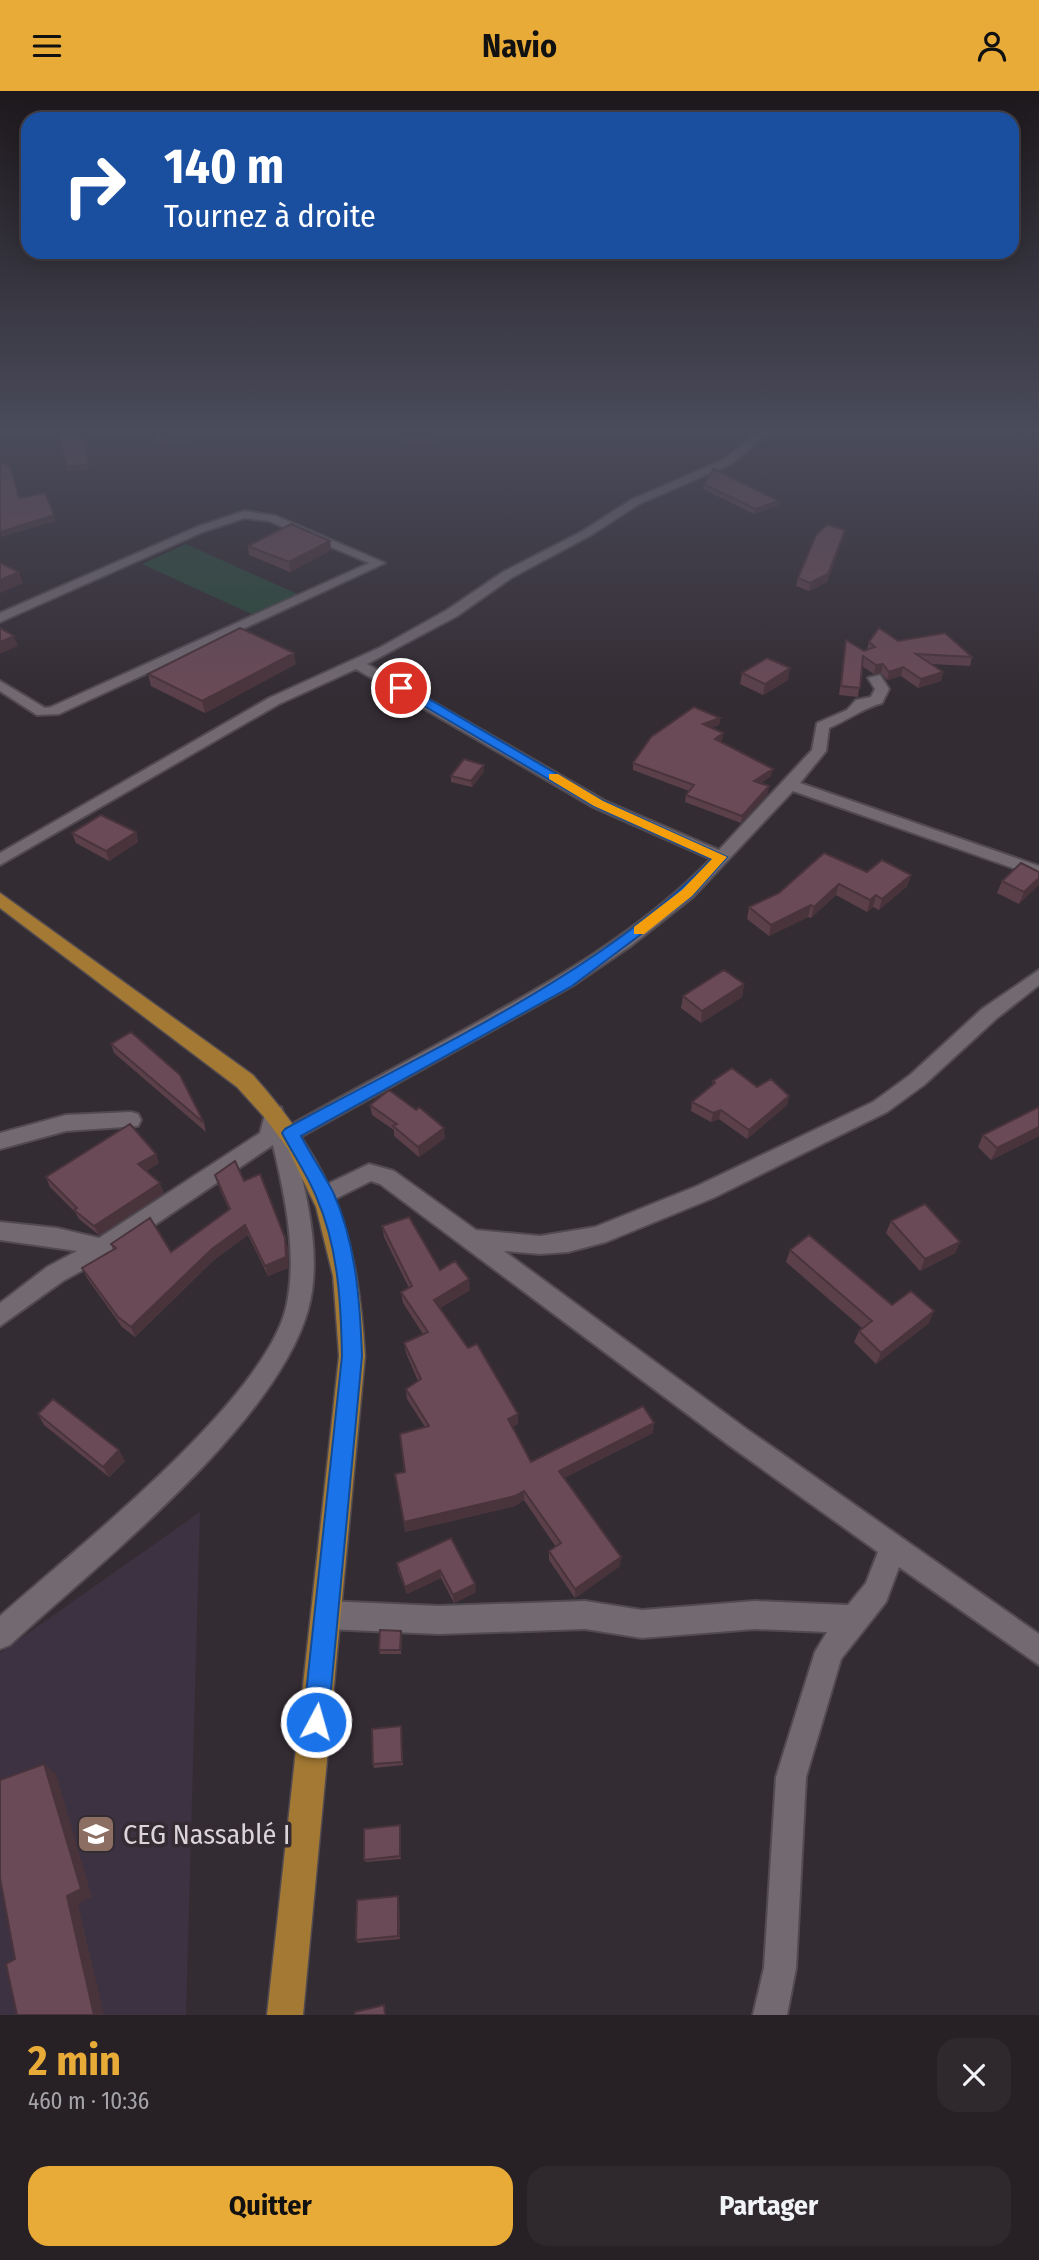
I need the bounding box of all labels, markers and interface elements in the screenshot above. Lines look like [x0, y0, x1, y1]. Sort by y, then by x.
icon: menu [28, 27, 66, 65]
text: Navio [482, 27, 557, 65]
icon: person [973, 27, 1011, 65]
text: 140 m [164, 137, 284, 196]
icon: right [49, 140, 140, 231]
text: Tournez à droite [164, 197, 376, 235]
pin [371, 658, 431, 718]
icon: arrive [382, 669, 420, 707]
position arrow [279, 1685, 353, 1759]
school or university icon: CEG Nassablé I [75, 1813, 117, 1855]
place label: CEG Nassablé I [123, 1818, 290, 1851]
text: 2 min [28, 2036, 121, 2086]
button: close [937, 2038, 1011, 2112]
text: 460 m · 10:36 [28, 2087, 149, 2115]
button: Quitter [28, 2166, 513, 2246]
button: Partager [527, 2166, 1011, 2246]

